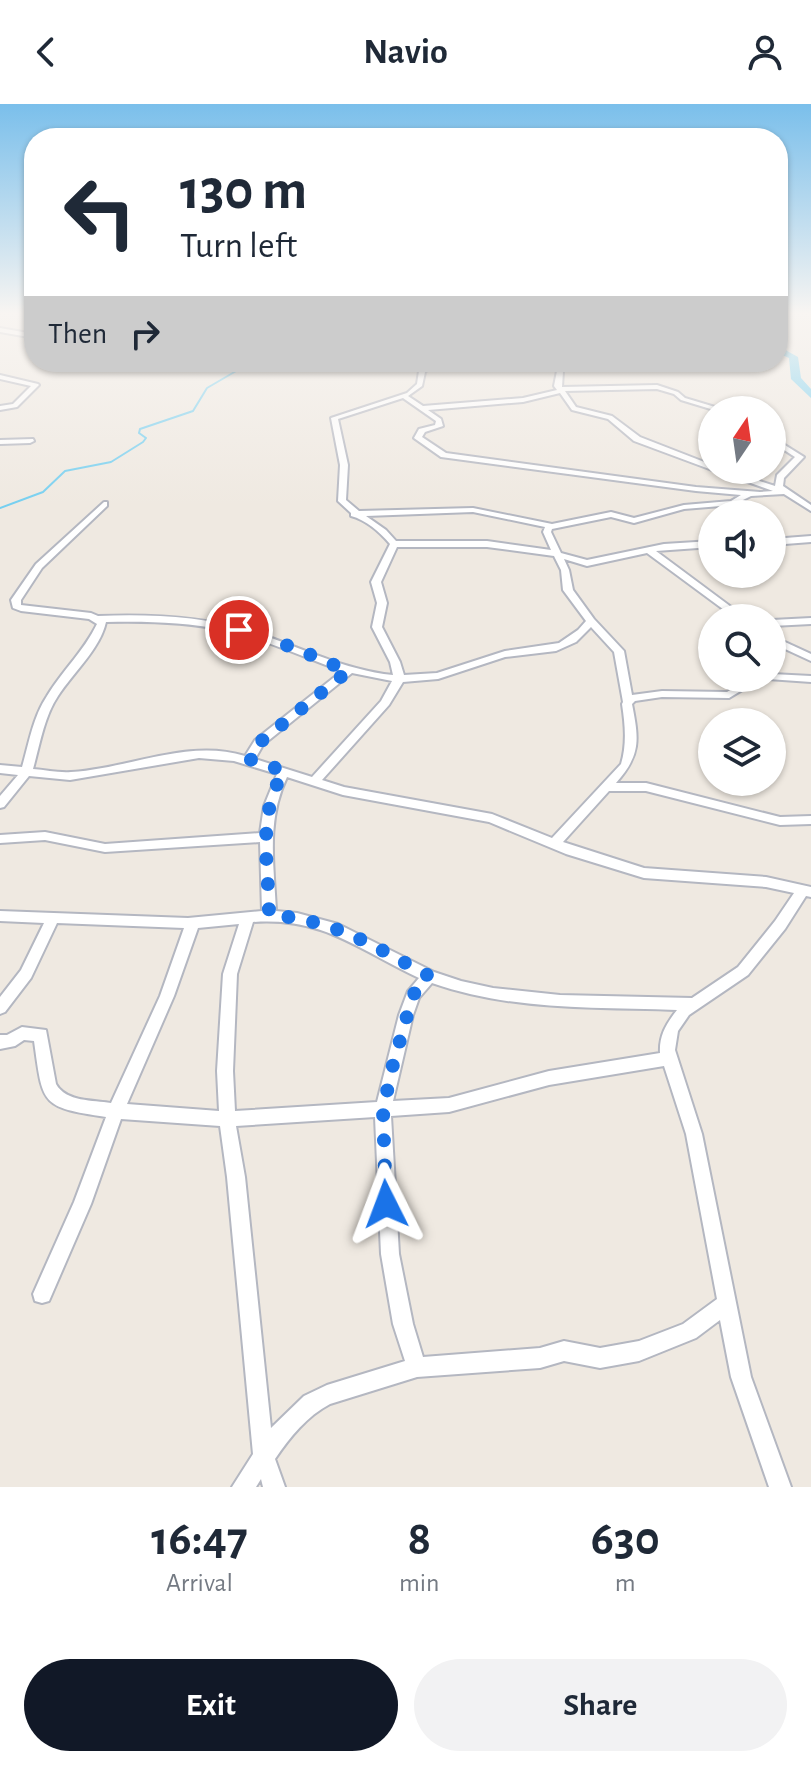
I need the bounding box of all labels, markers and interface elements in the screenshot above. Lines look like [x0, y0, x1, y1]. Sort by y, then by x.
icon: back [24, 30, 68, 74]
icon: person [743, 30, 787, 74]
text: Navio [363, 34, 448, 70]
icon: left [48, 160, 152, 264]
text: 130 m [180, 163, 307, 219]
text: Turn left [180, 228, 297, 264]
icon: right [123, 312, 167, 356]
text: Then [48, 319, 107, 349]
north arrow [698, 396, 786, 484]
map controls [698, 396, 786, 796]
button: sound [698, 500, 786, 588]
pin [205, 596, 273, 664]
button: search [698, 604, 786, 692]
icon: arrive [217, 608, 261, 652]
button: layers [698, 708, 786, 796]
position arrow [344, 1162, 428, 1246]
text: 16:47 [151, 1516, 248, 1564]
text: 8 [407, 1516, 431, 1564]
text: 630 [591, 1516, 660, 1564]
text: Arrival [166, 1570, 233, 1596]
text: min [399, 1570, 439, 1596]
text: m [615, 1570, 636, 1596]
button: Exit [24, 1659, 398, 1751]
button: Share [414, 1659, 787, 1751]

